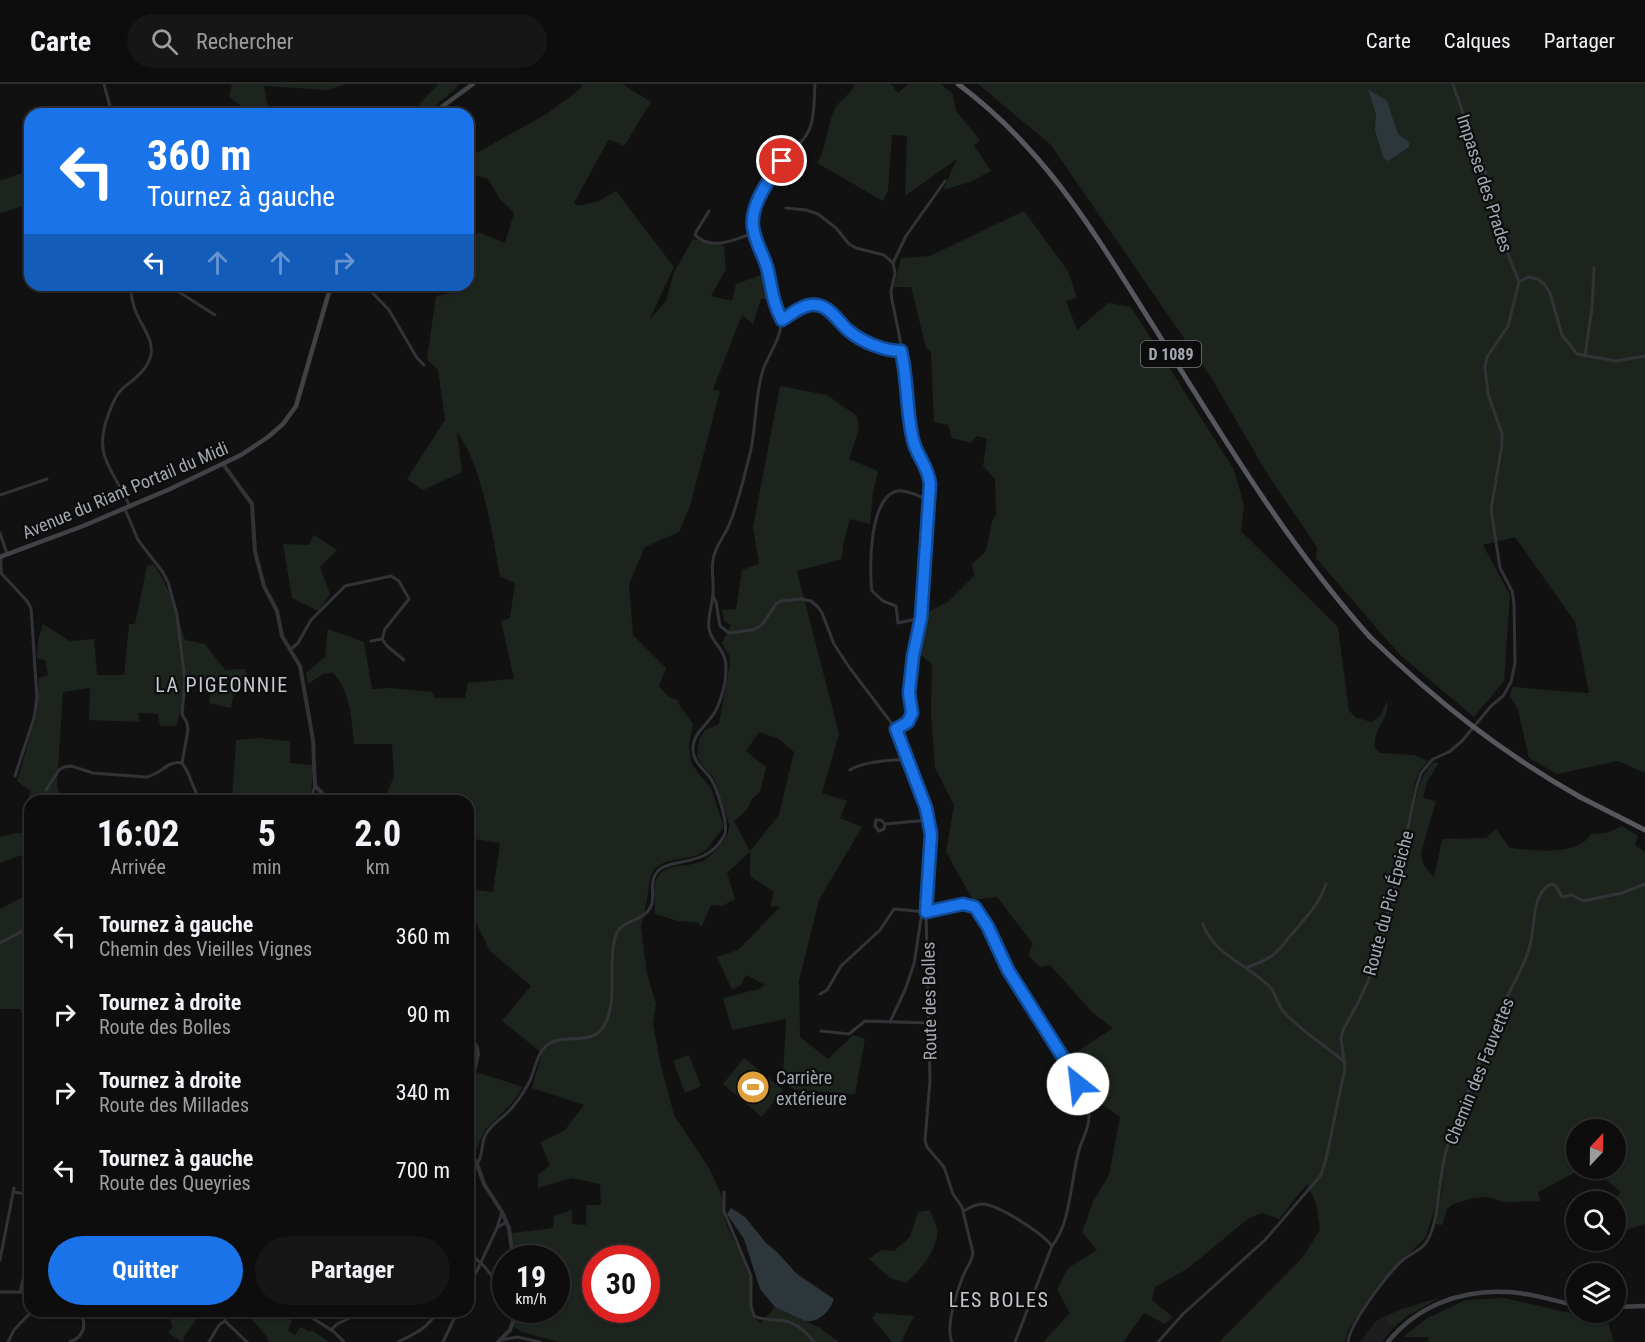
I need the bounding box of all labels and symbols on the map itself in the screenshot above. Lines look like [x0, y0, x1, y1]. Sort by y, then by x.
street label: Impasse des Prades [1453, 111, 1517, 255]
pin [756, 135, 807, 186]
road number: D 1089 [1141, 341, 1201, 367]
street label: Avenue du Riant Portail du Midi [19, 437, 231, 543]
district label: LA PIGEONNIE [155, 673, 289, 697]
street label: Route du Pic Épeiche [1359, 828, 1417, 978]
street label: Route des Bolles [917, 941, 941, 1061]
street label: Chemin des Fauvettes [1440, 994, 1518, 1148]
position arrow [1046, 1052, 1110, 1116]
place label: Carrière extérieure [776, 1067, 847, 1109]
sports icon: Carrière extérieure [735, 1069, 771, 1105]
north arrow [1566, 1119, 1626, 1179]
speed limit sign: 30 [582, 1245, 660, 1323]
district label: LES BOLES [949, 1288, 1049, 1312]

